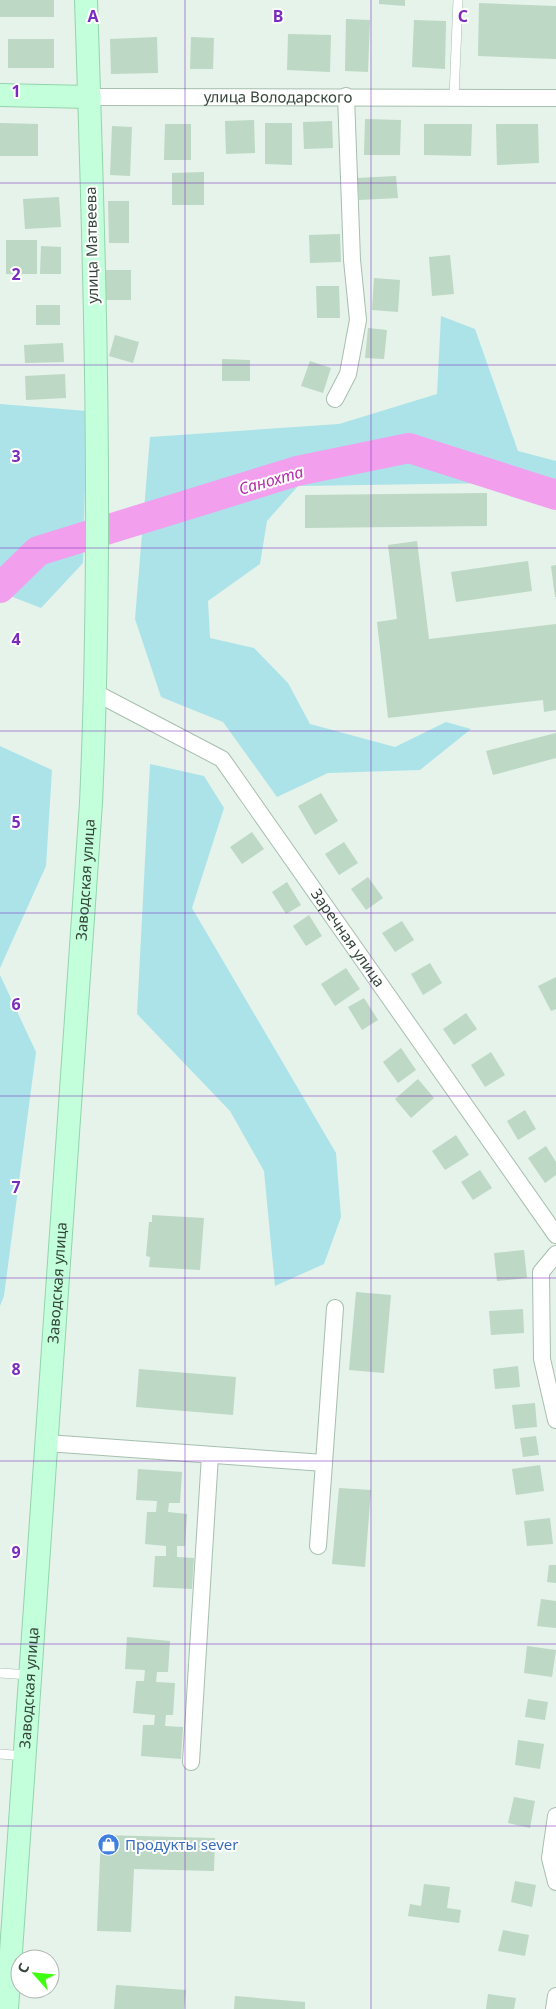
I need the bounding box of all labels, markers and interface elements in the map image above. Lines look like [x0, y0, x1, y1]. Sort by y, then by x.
text: A [87, 5, 99, 27]
text: B [273, 5, 283, 27]
text: C [458, 5, 468, 27]
text: 1 [11, 80, 21, 102]
street label: улица Володарского [204, 86, 352, 107]
street label: улица Матвеева [80, 186, 102, 304]
text: 2 [11, 263, 21, 285]
text: 3 [11, 445, 21, 467]
water label: Санохта [236, 460, 306, 500]
text: 4 [11, 628, 21, 650]
text: 5 [11, 811, 21, 833]
street label: Заводская улица [70, 818, 99, 941]
street label: Заречная улица [307, 884, 390, 991]
text: 6 [11, 993, 21, 1015]
text: 7 [11, 1176, 21, 1198]
street label: Заводская улица [42, 1221, 71, 1344]
text: 8 [11, 1358, 21, 1380]
text: 9 [11, 1541, 21, 1563]
street label: Заводская улица [14, 1626, 43, 1749]
shop icon: Продукты sever [97, 1833, 121, 1857]
place label: Продукты sever [125, 1834, 238, 1854]
north arrow [10, 1949, 60, 1999]
text: С [12, 1960, 33, 1976]

